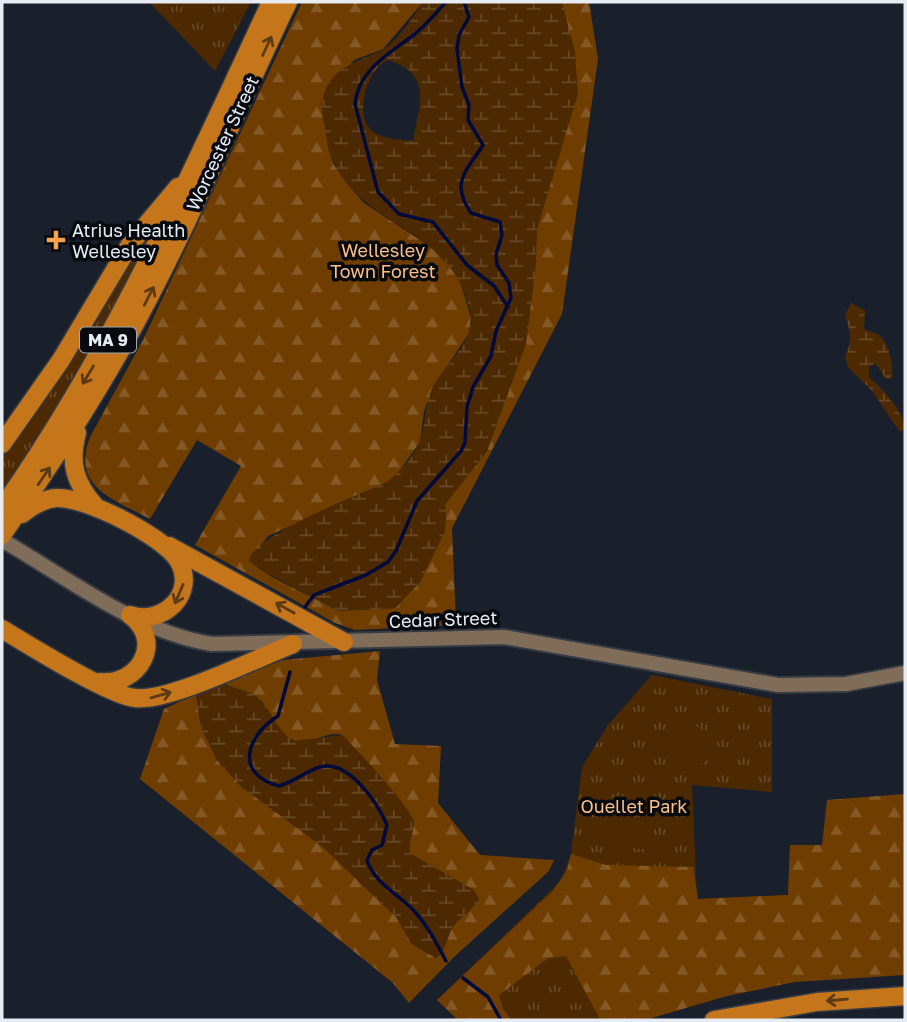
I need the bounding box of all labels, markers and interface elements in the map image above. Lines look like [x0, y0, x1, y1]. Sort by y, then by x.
one-way arrow [261, 36, 274, 57]
street label: Worcester Street [181, 72, 263, 214]
place label: Atrius Health Wellesley [72, 219, 185, 262]
marker: Atrius Health Wellesley [46, 230, 66, 250]
park label: Wellesley Town Forest [330, 239, 436, 282]
one-way arrow [143, 286, 157, 307]
road number: MA 9 [80, 328, 136, 352]
one-way arrow [81, 365, 95, 385]
one-way arrow [36, 467, 51, 486]
one-way arrow [171, 583, 184, 604]
one-way arrow [275, 601, 295, 615]
street label: Cedar Street [388, 606, 498, 632]
one-way arrow [150, 687, 172, 700]
park label: Ouellet Park [580, 795, 688, 817]
one-way arrow [826, 994, 849, 1007]

